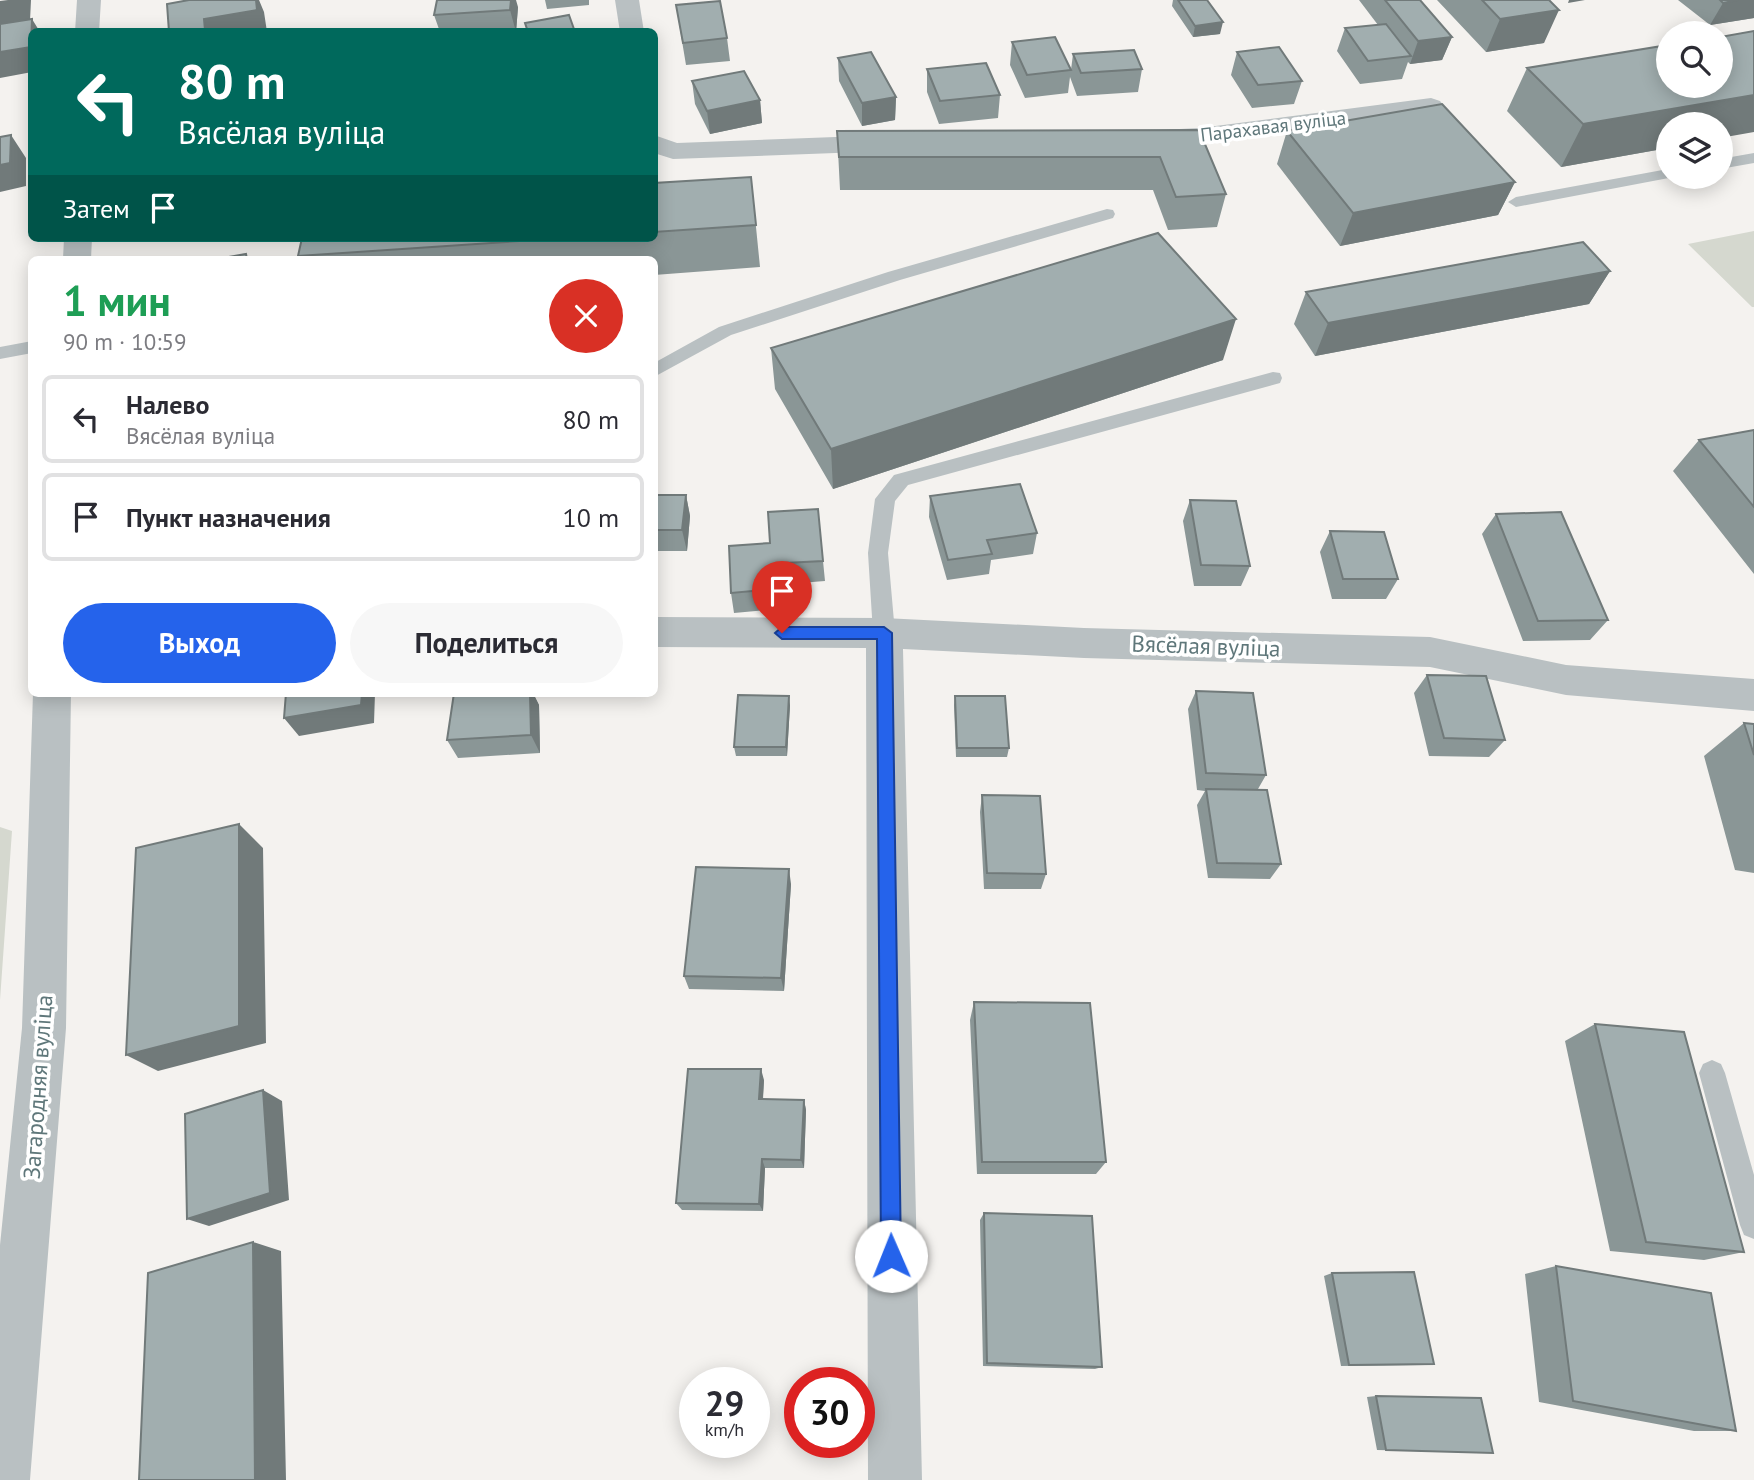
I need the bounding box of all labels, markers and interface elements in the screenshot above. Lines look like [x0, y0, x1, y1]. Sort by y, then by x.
map controls [1656, 21, 1733, 189]
button: search [1656, 21, 1733, 98]
text: 80 m [178, 49, 285, 113]
icon: left [63, 56, 154, 147]
street label: Парахавая вуліца [1199, 105, 1347, 147]
text: Вясёлая вуліца [178, 111, 385, 153]
button: layers [1656, 112, 1733, 189]
icon: arrive [144, 189, 182, 227]
text: Затем [63, 192, 130, 225]
text: 1 мин [63, 273, 171, 328]
button: close [549, 279, 623, 353]
text: 90 m · 10:59 [63, 327, 187, 356]
text: Налево [126, 388, 210, 421]
icon: left [67, 400, 105, 438]
text: 80 m [563, 403, 619, 436]
text: Вясёлая вуліца [126, 421, 275, 450]
icon: arrive [67, 498, 105, 536]
text: Пункт назначения [126, 501, 331, 534]
text: 10 m [563, 501, 619, 534]
pin [752, 561, 812, 633]
icon: arrive [763, 572, 801, 610]
button: Выход [63, 603, 336, 683]
button: Поделиться [350, 603, 623, 683]
street label: Вясёлая вуліца [1131, 628, 1281, 663]
street label: Загародняя вуліца [17, 994, 58, 1180]
position arrow [854, 1219, 928, 1293]
speed limit sign: 30 [784, 1367, 875, 1458]
text: 29 [705, 1380, 744, 1426]
text: km/h [705, 1418, 744, 1441]

